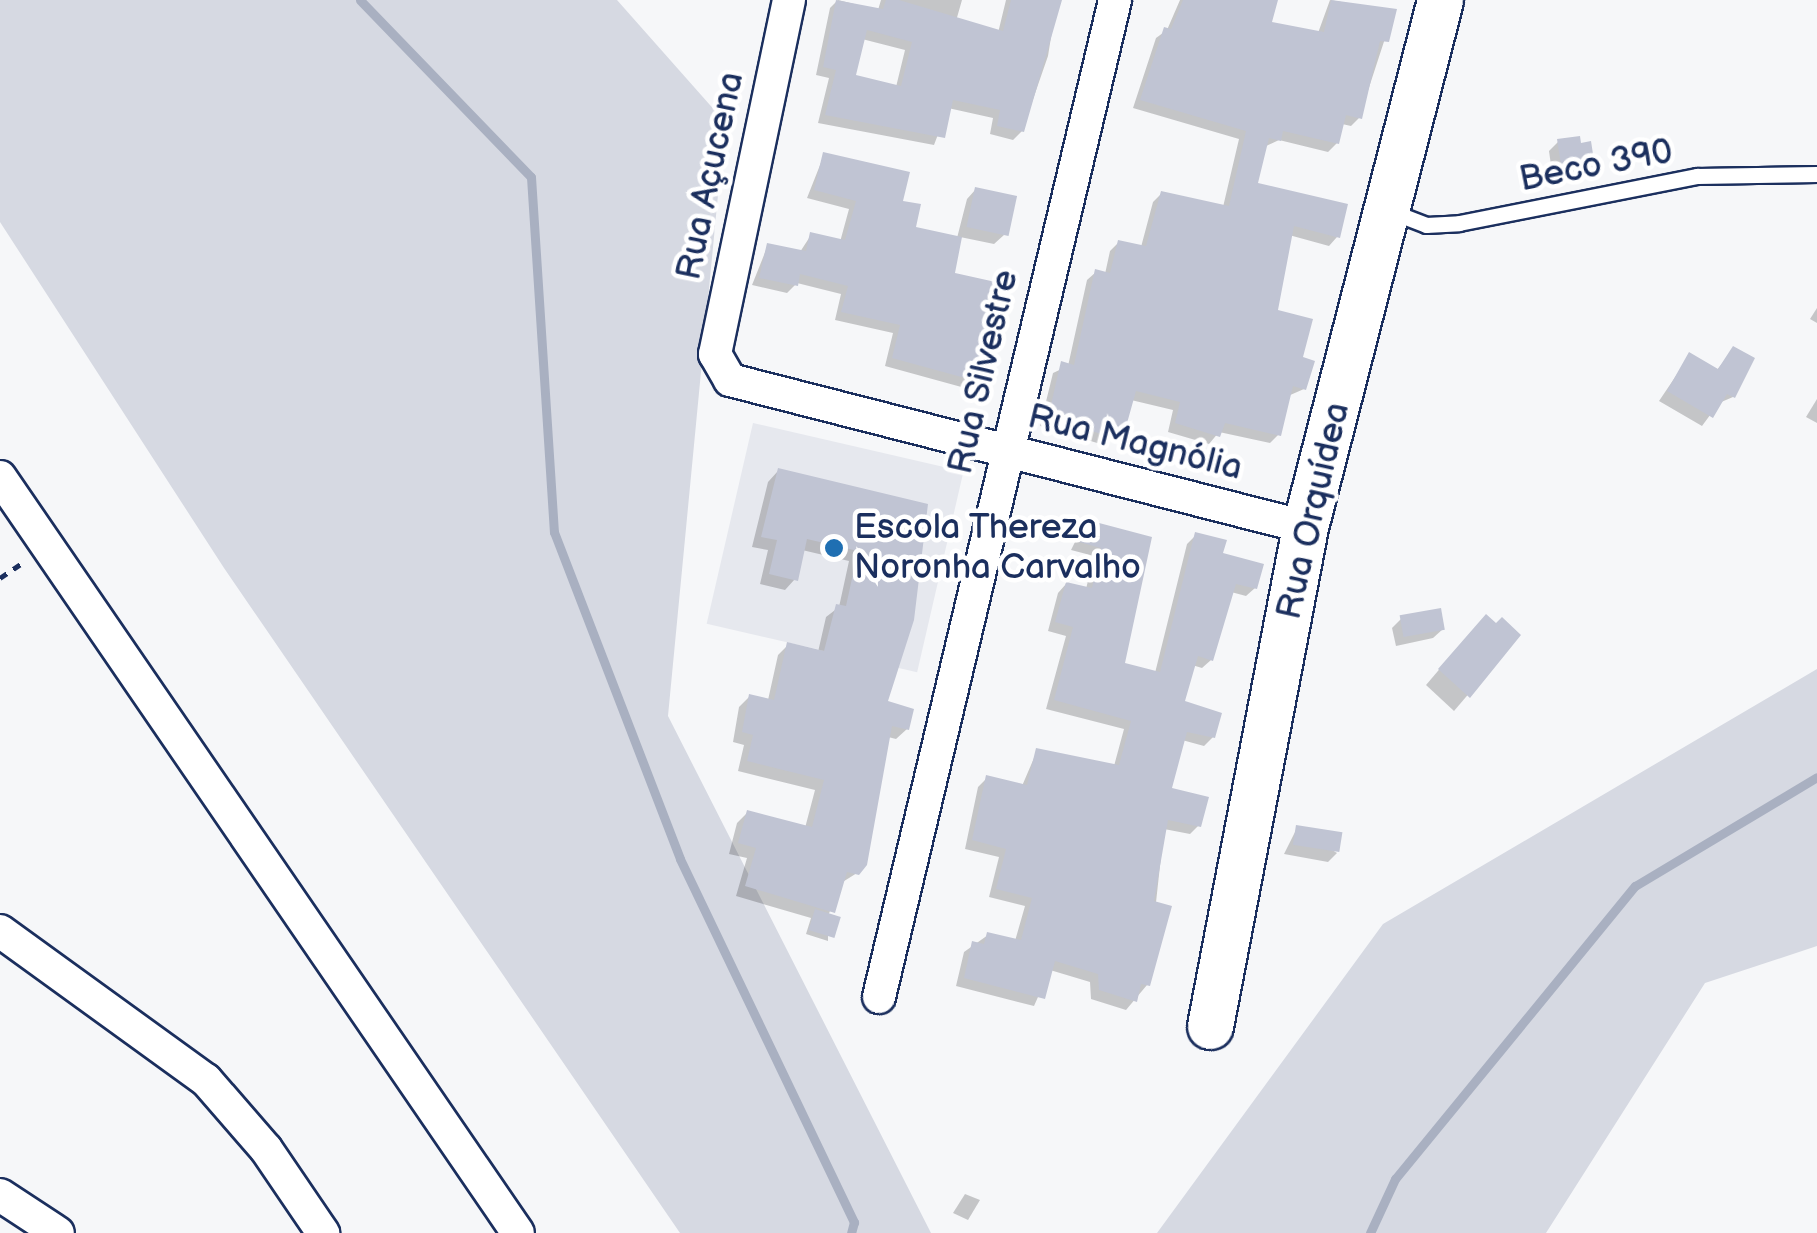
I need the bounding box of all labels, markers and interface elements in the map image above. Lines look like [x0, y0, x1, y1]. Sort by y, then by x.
street label: Rua Açucena [668, 68, 754, 284]
street label: Beco 390 [1516, 131, 1676, 201]
street label: Rua Silvestre [940, 266, 1028, 478]
street label: Rua Magnólia [1024, 396, 1246, 490]
street label: Rua Orquídea [1269, 399, 1359, 623]
place label: Escola Thereza Noronha Carvalho [854, 507, 1141, 589]
marker: Escola Thereza Noronha Carvalho [823, 537, 845, 559]

